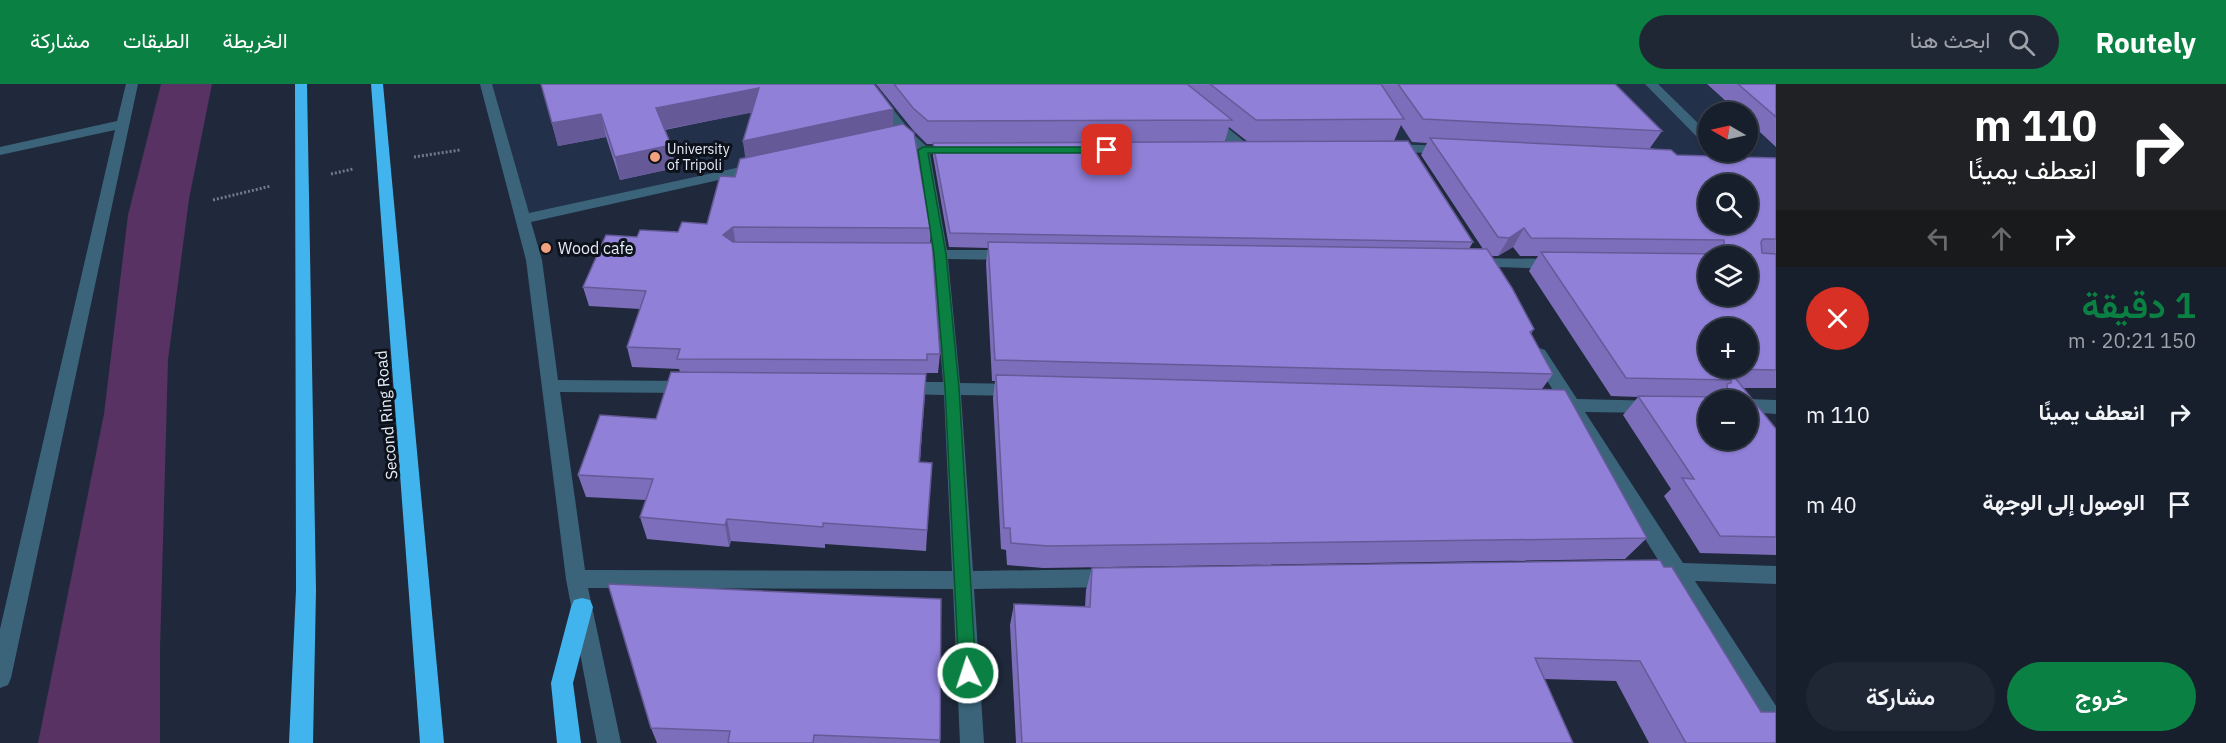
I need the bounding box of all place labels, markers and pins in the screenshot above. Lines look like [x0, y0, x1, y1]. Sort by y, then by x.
pin [1081, 124, 1132, 175]
place label: University of Tripoli [667, 140, 730, 174]
marker: University of Tripoli [648, 150, 662, 164]
place label: Wood cafe [558, 238, 634, 258]
marker: Wood cafe [539, 241, 553, 255]

